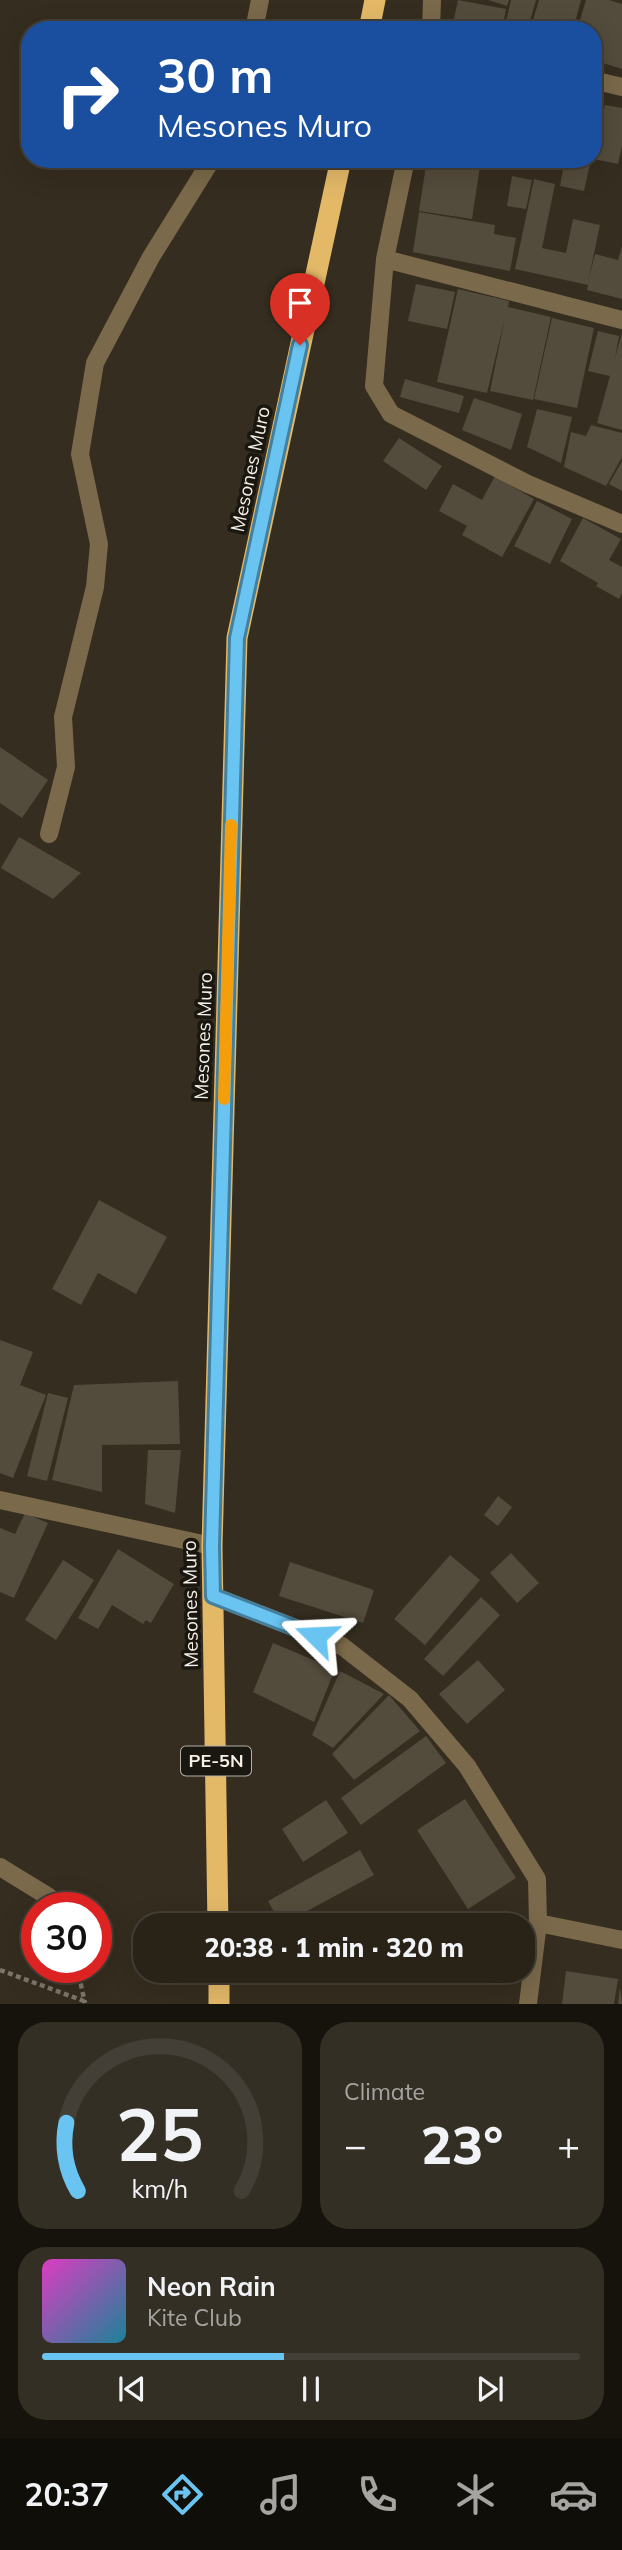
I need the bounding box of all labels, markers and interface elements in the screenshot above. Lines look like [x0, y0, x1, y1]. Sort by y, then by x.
text: 30 m [157, 44, 273, 105]
icon: right [42, 49, 133, 140]
text: Mesones Muro [157, 105, 372, 145]
pin [270, 273, 330, 345]
icon: arrive [281, 284, 319, 322]
street label: Mesones Muro [225, 404, 275, 534]
street label: Mesones Muro [189, 972, 217, 1100]
street label: Mesones Muro [177, 1540, 203, 1668]
position arrow [279, 1599, 353, 1673]
road number: PE-5N [181, 1746, 251, 1776]
speed limit sign: 30 [21, 1892, 112, 1983]
text: 20:38 · 1 min · 320 m [204, 1931, 464, 1964]
text: Climate [344, 2077, 425, 2106]
text: 25 [116, 2089, 204, 2180]
text: 23° [421, 2112, 503, 2177]
text: − [344, 2121, 367, 2169]
text: + [557, 2121, 580, 2169]
text: km/h [132, 2173, 188, 2204]
text: Neon Rain [147, 2270, 276, 2303]
text: Kite Club [147, 2303, 242, 2332]
icon: previous [113, 2370, 151, 2408]
icon: pause [292, 2370, 330, 2408]
icon: next [471, 2370, 509, 2408]
icon: directions [158, 2470, 207, 2519]
icon: music [256, 2470, 305, 2519]
icon: phone [353, 2470, 402, 2519]
icon: climate [451, 2470, 500, 2519]
icon: car [549, 2470, 598, 2519]
text: 20:37 [24, 2474, 109, 2514]

